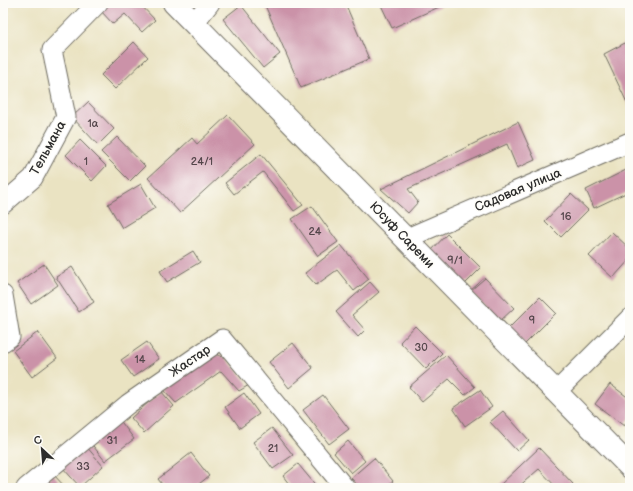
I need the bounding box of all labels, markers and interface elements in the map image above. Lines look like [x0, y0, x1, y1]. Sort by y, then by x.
house number: 1а [88, 117, 99, 130]
street label: Тельмана [26, 118, 70, 178]
house number: 1 [84, 155, 88, 168]
house number: 24/1 [191, 155, 213, 168]
street label: Садовая улица [472, 164, 564, 215]
street label: Юсуф Сареми [366, 198, 438, 272]
house number: 16 [561, 210, 572, 223]
house number: 24 [308, 225, 322, 238]
house number: 9/1 [447, 254, 463, 267]
house number: 9 [529, 314, 535, 327]
street label: Жастар [166, 341, 214, 381]
house number: 30 [414, 341, 428, 354]
house number: 14 [135, 353, 146, 366]
north arrow [22, 429, 62, 469]
text: С [32, 433, 44, 448]
house number: 31 [106, 434, 118, 447]
house number: 21 [268, 442, 278, 455]
house number: 33 [76, 460, 90, 473]

